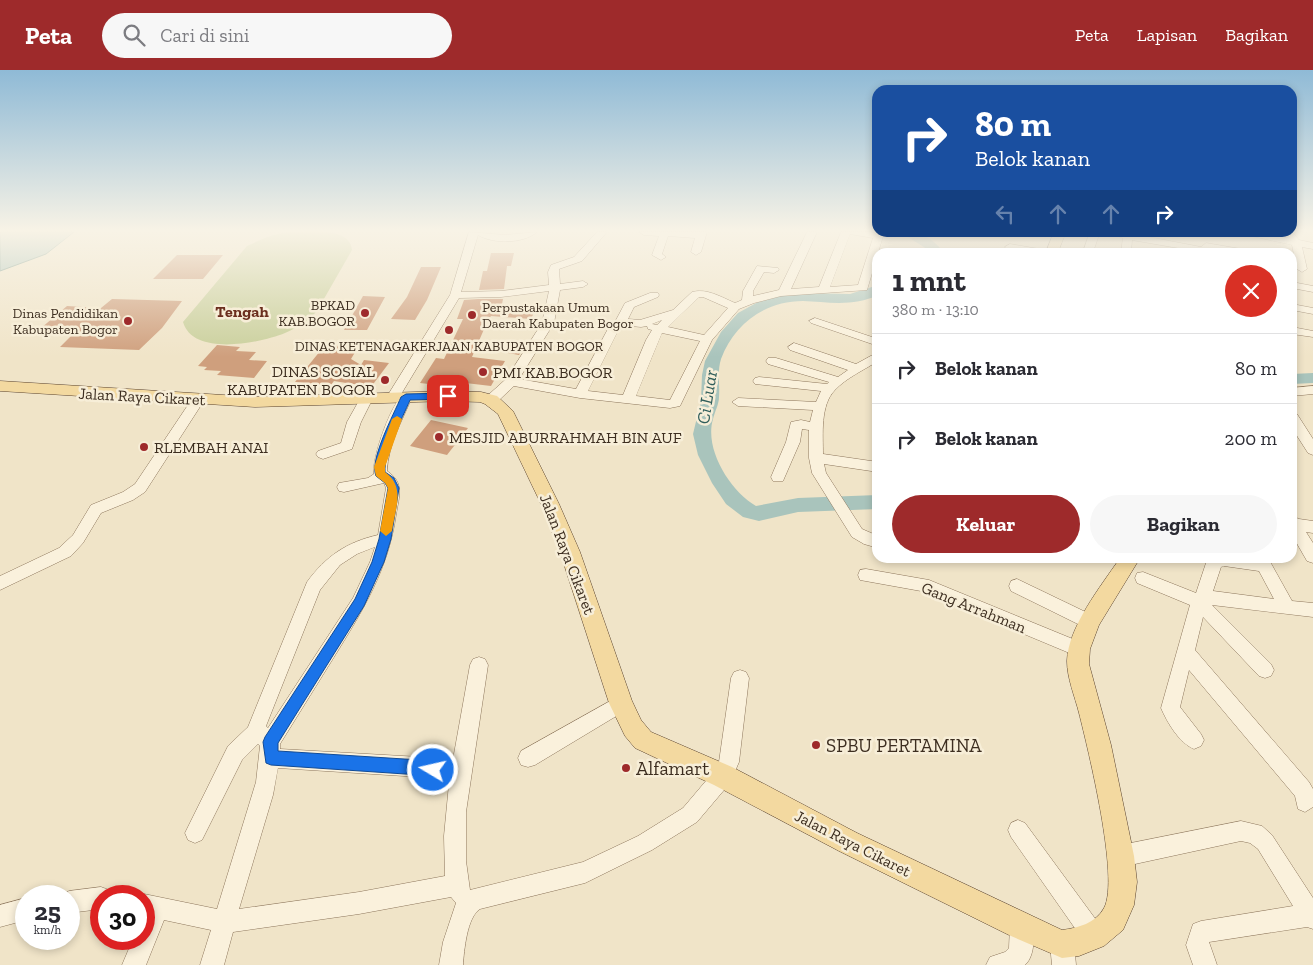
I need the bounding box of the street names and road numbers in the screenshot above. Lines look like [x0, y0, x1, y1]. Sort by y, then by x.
street label: Jalan Raya Cikaret [78, 384, 206, 409]
street label: Jalan Raya Cikaret [536, 491, 599, 617]
street label: Gang Arrahman [919, 578, 1030, 637]
street label: Jalan Raya Cikaret [792, 806, 914, 881]

